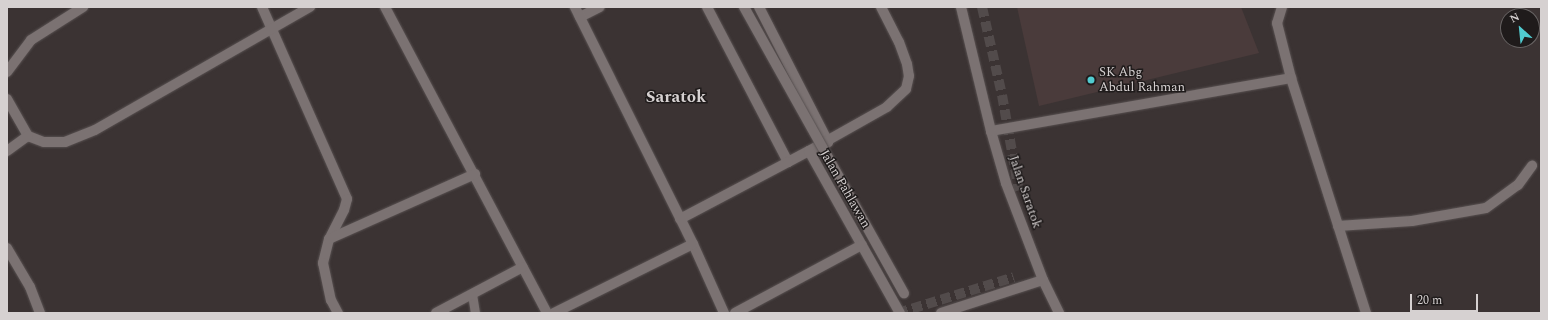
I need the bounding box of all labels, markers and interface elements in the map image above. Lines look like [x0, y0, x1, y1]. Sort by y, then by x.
north arrow [1500, 8, 1540, 48]
text: N [1507, 8, 1523, 27]
place label: SK Abg Abdul Rahman [1099, 65, 1185, 96]
marker: SK Abg Abdul Rahman [1086, 75, 1096, 85]
district label: Saratok [646, 88, 706, 108]
street label: Jalan Pahlawan [816, 147, 874, 231]
street label: Jalan Saratok [1005, 154, 1045, 230]
scale bar [1412, 286, 1480, 312]
text: 20 m [1417, 291, 1442, 310]

